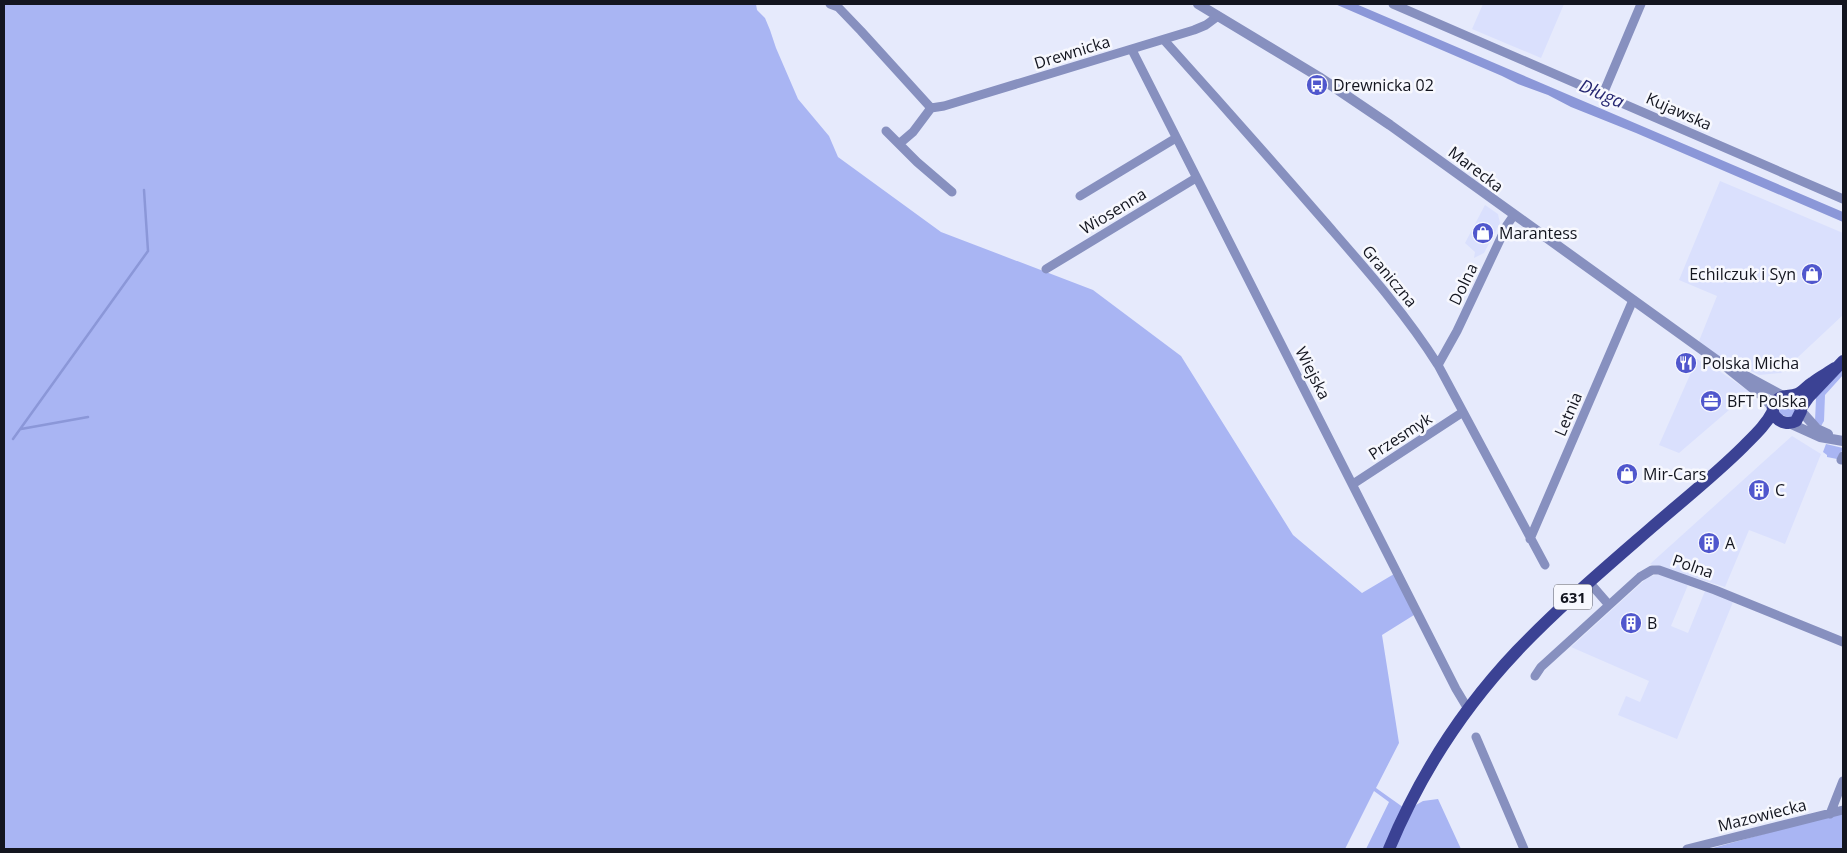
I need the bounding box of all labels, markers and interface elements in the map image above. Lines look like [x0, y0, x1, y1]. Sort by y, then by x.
street label: Drewnicka [1031, 30, 1113, 74]
bus stop icon: Drewnicka 02 [1305, 73, 1329, 97]
water label: Długa [1576, 73, 1628, 113]
place label: Drewnicka 02 [1333, 74, 1434, 96]
street label: Kujawska [1643, 87, 1715, 135]
street label: Marecka [1444, 141, 1508, 197]
street label: Wiosenna [1076, 183, 1150, 239]
shop icon: Marantess [1471, 221, 1495, 245]
place label: Marantess [1499, 222, 1577, 244]
street label: Graniczna [1358, 240, 1422, 312]
street label: Dolna [1443, 259, 1483, 309]
shop icon: Echilczuk i Syn [1800, 262, 1824, 286]
place label: Echilczuk i Syn [1689, 263, 1796, 285]
street label: Wiejska [1290, 343, 1336, 403]
restaurant icon: Polska Micha [1674, 351, 1698, 375]
place label: Polska Micha [1702, 352, 1799, 374]
street label: Letnia [1549, 389, 1587, 439]
office icon: BFT Polska [1699, 389, 1723, 413]
place label: BFT Polska [1727, 390, 1807, 412]
street label: Przesmyk [1364, 407, 1436, 465]
shop icon: Mir-Cars [1615, 462, 1639, 486]
place label: Mir-Cars [1643, 463, 1706, 485]
building icon: C [1747, 478, 1771, 502]
place label: C [1775, 479, 1785, 501]
building icon: A [1697, 531, 1721, 555]
place label: A [1725, 532, 1736, 554]
street label: Polna [1670, 549, 1716, 583]
road number: 631 [1554, 584, 1592, 610]
building icon: B [1619, 611, 1643, 635]
place label: B [1647, 612, 1657, 634]
street label: Mazowiecka [1715, 793, 1809, 837]

